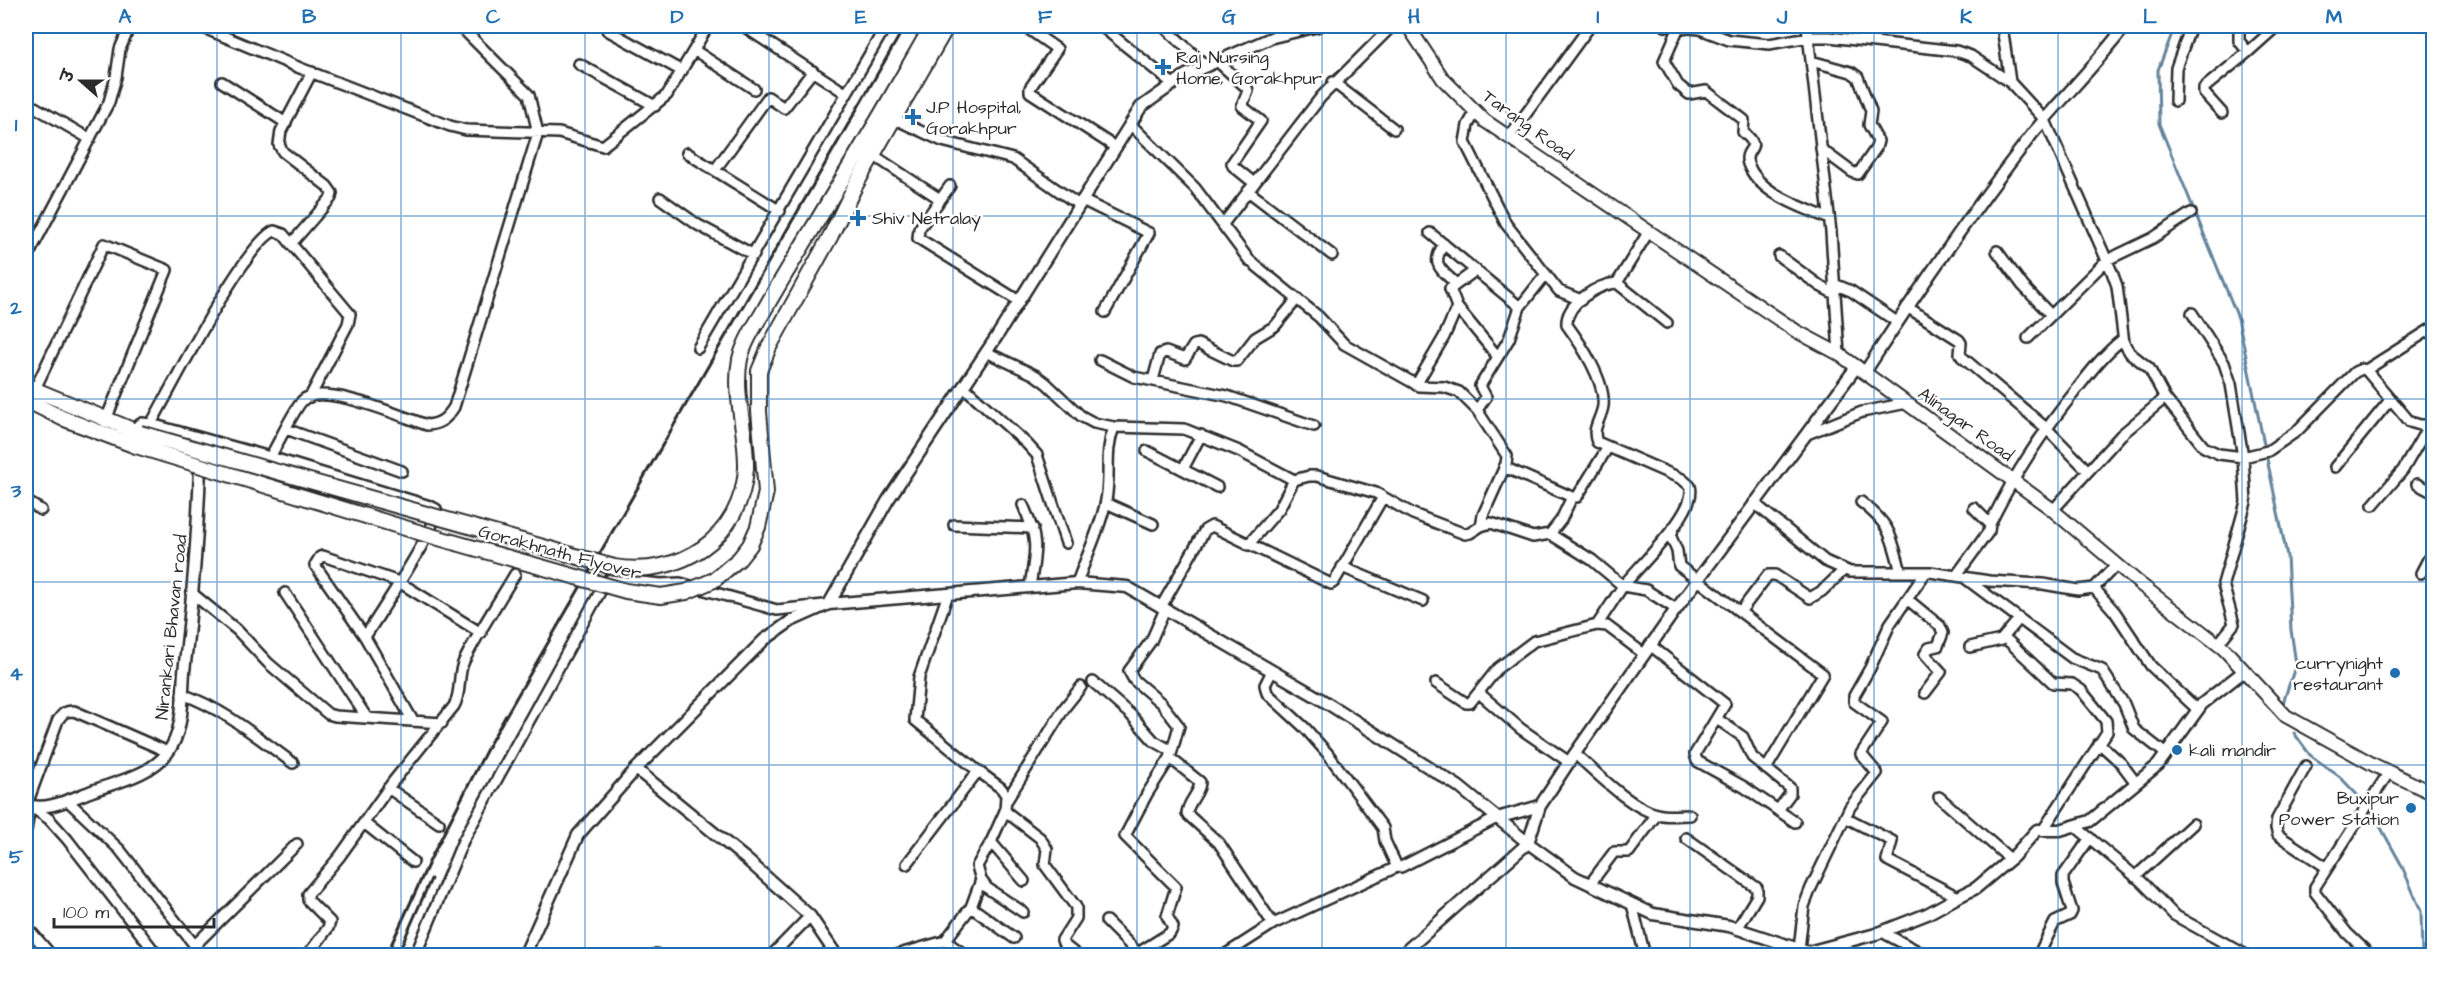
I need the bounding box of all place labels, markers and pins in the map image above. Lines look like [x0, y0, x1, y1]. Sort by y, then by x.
place label: Raj Nursing Home, Gorakhpur [1176, 45, 1322, 91]
marker: Raj Nursing Home, Gorakhpur [1154, 58, 1172, 76]
place label: J.P Hospital, Gorakhpur [926, 95, 1022, 141]
marker: J.P Hospital, Gorakhpur [904, 108, 922, 126]
place label: Shiv Netralay [872, 206, 981, 232]
marker: Shiv Netralay [849, 209, 867, 227]
place label: currynight restaurant [2293, 651, 2384, 697]
marker: currynight restaurant [2388, 666, 2402, 680]
place label: kali mandir [2189, 738, 2276, 763]
marker: kali mandir [2170, 743, 2184, 757]
place label: Buxipur Power Station [2279, 786, 2399, 832]
marker: Buxipur Power Station [2404, 801, 2418, 815]

